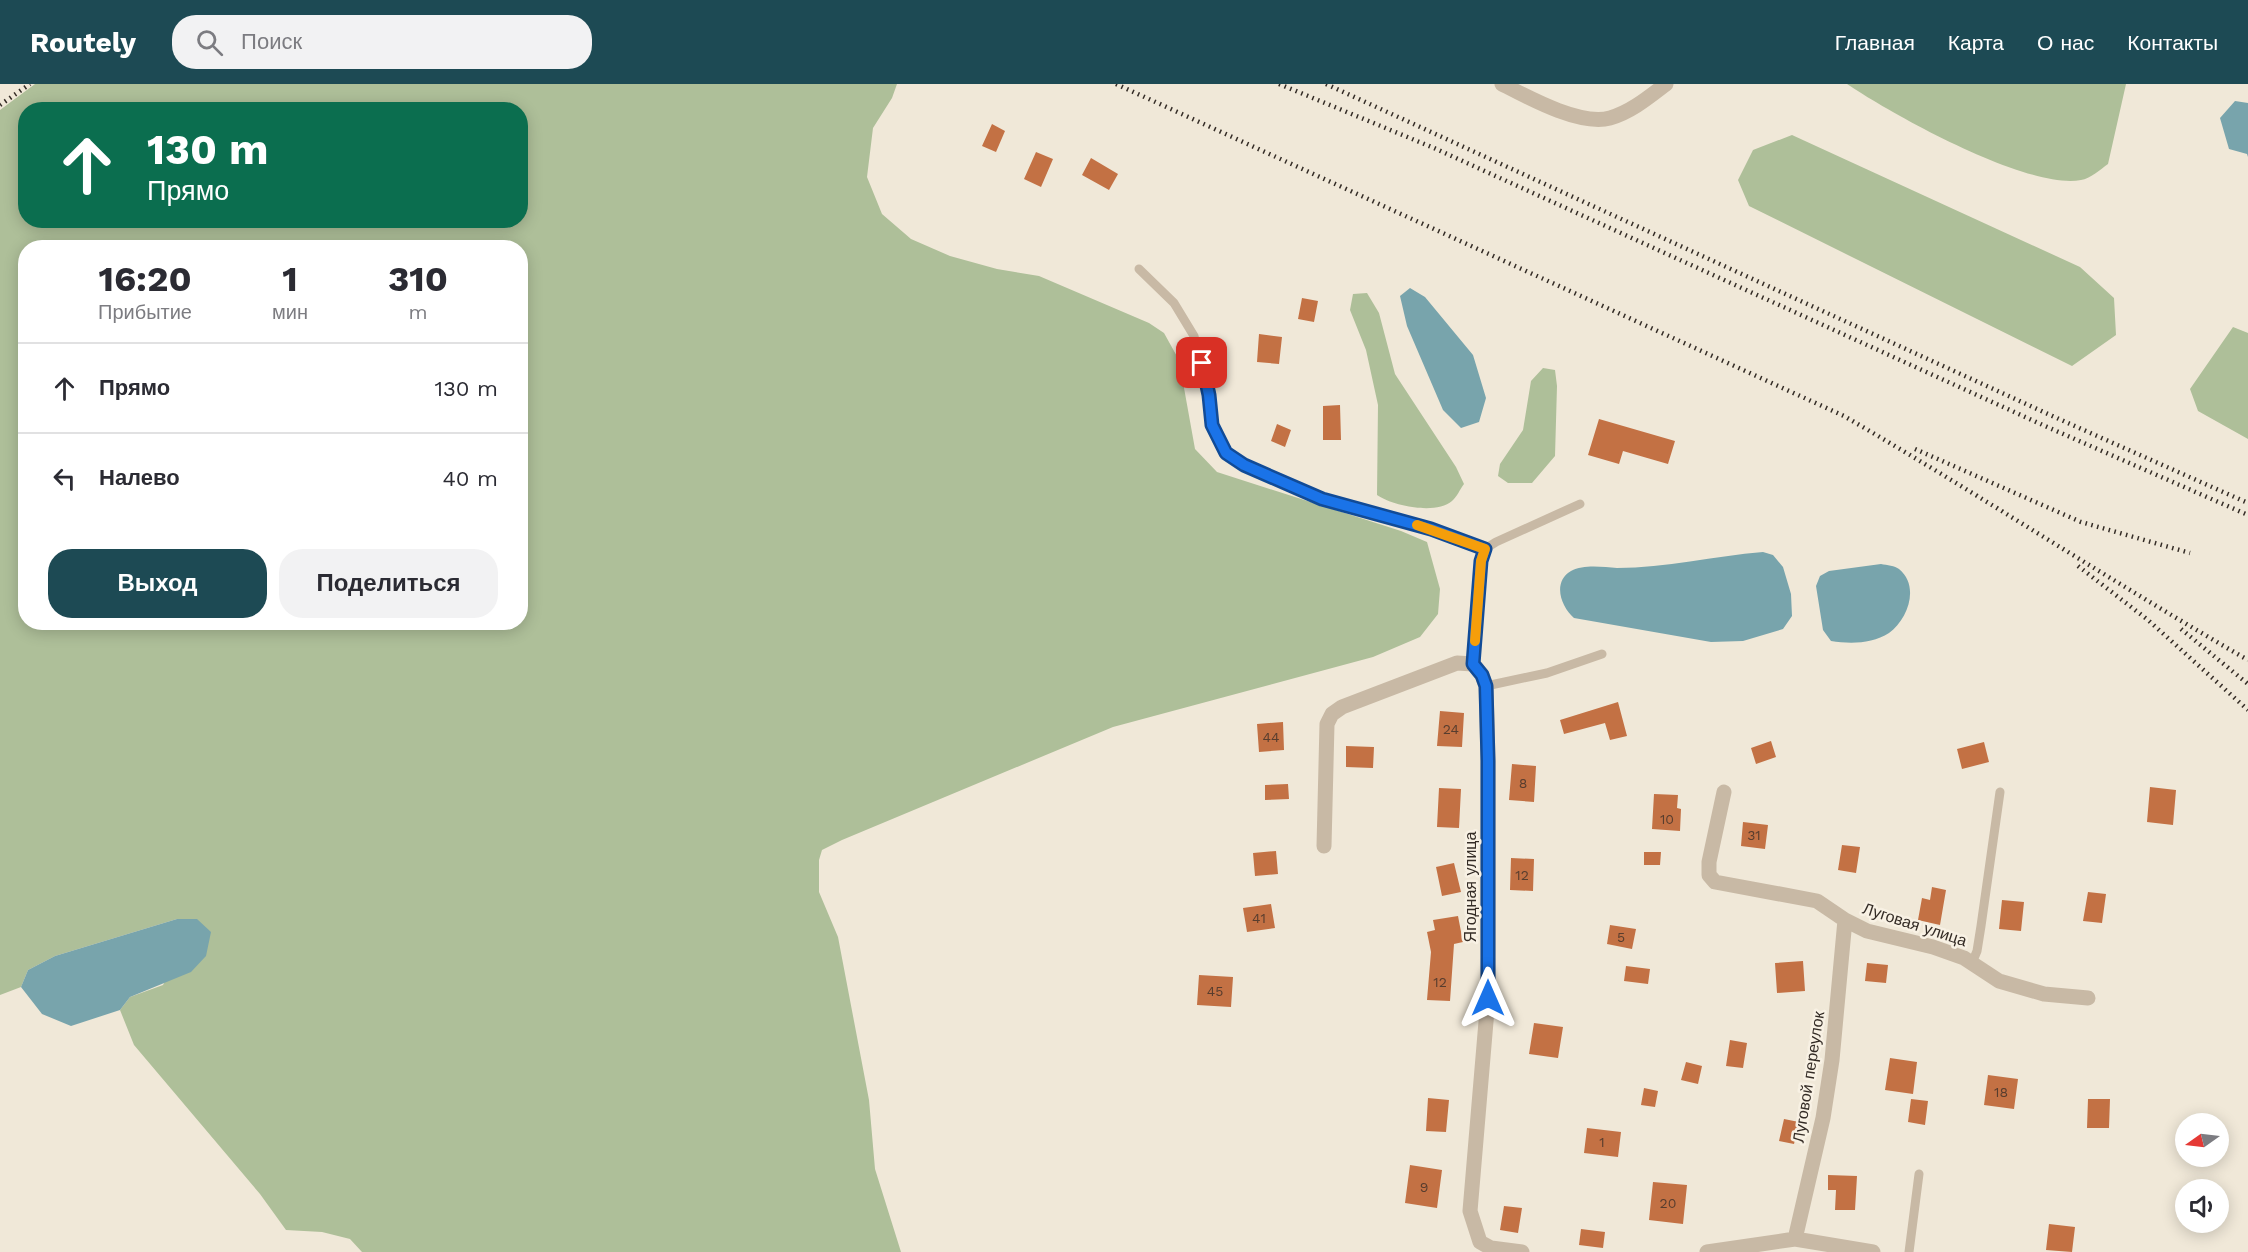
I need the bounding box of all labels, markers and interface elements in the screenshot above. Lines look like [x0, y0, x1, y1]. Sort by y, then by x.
search box [172, 15, 592, 69]
text: Routely [30, 26, 136, 59]
icon: search [193, 26, 226, 59]
text: Поиск [241, 29, 302, 54]
text: Главная [1835, 30, 1915, 55]
text: Карта [1948, 30, 2004, 55]
text: О нас [2037, 30, 2094, 55]
text: Контакты [2127, 30, 2218, 55]
text: 130 m [147, 125, 269, 174]
icon: ahead [48, 126, 126, 204]
text: Прямо [147, 175, 229, 207]
text: 16:20 [98, 258, 192, 300]
text: 1 [282, 258, 298, 300]
text: 310 [388, 258, 448, 300]
text: Прибытие [98, 300, 192, 324]
text: мин [272, 300, 308, 324]
text: m [408, 300, 428, 324]
pin [1176, 337, 1227, 388]
icon: arrive [1185, 346, 1218, 379]
icon: ahead [48, 372, 81, 405]
text: Прямо [99, 375, 170, 400]
text: 130 m [434, 376, 498, 401]
icon: left [48, 462, 81, 495]
text: Налево [99, 465, 180, 490]
text: 40 m [442, 466, 498, 491]
button: Выход [48, 549, 267, 618]
button: Поделиться [279, 549, 498, 618]
house number: 24 [1443, 721, 1459, 737]
house number: 44 [1262, 729, 1280, 745]
house number: 8 [1519, 775, 1527, 791]
house number: 10 [1660, 811, 1674, 827]
house number: 31 [1747, 827, 1761, 843]
street label: Ягодная улица [1461, 832, 1480, 942]
house number: 12 [1515, 867, 1529, 883]
street label: Луговая улица [1860, 899, 1969, 950]
house number: 41 [1252, 910, 1266, 926]
house number: 5 [1617, 929, 1625, 945]
position arrow [1456, 966, 1520, 1030]
house number: 12 [1433, 974, 1447, 990]
house number: 45 [1207, 983, 1223, 999]
street label: Луговой переулок [1789, 1009, 1828, 1144]
house number: 18 [1994, 1084, 2008, 1100]
north arrow [2175, 1113, 2229, 1167]
map controls [2175, 1113, 2229, 1233]
house number: 1 [1599, 1134, 1605, 1150]
house number: 9 [1420, 1179, 1428, 1195]
button: sound [2175, 1179, 2229, 1233]
house number: 20 [1660, 1195, 1676, 1211]

